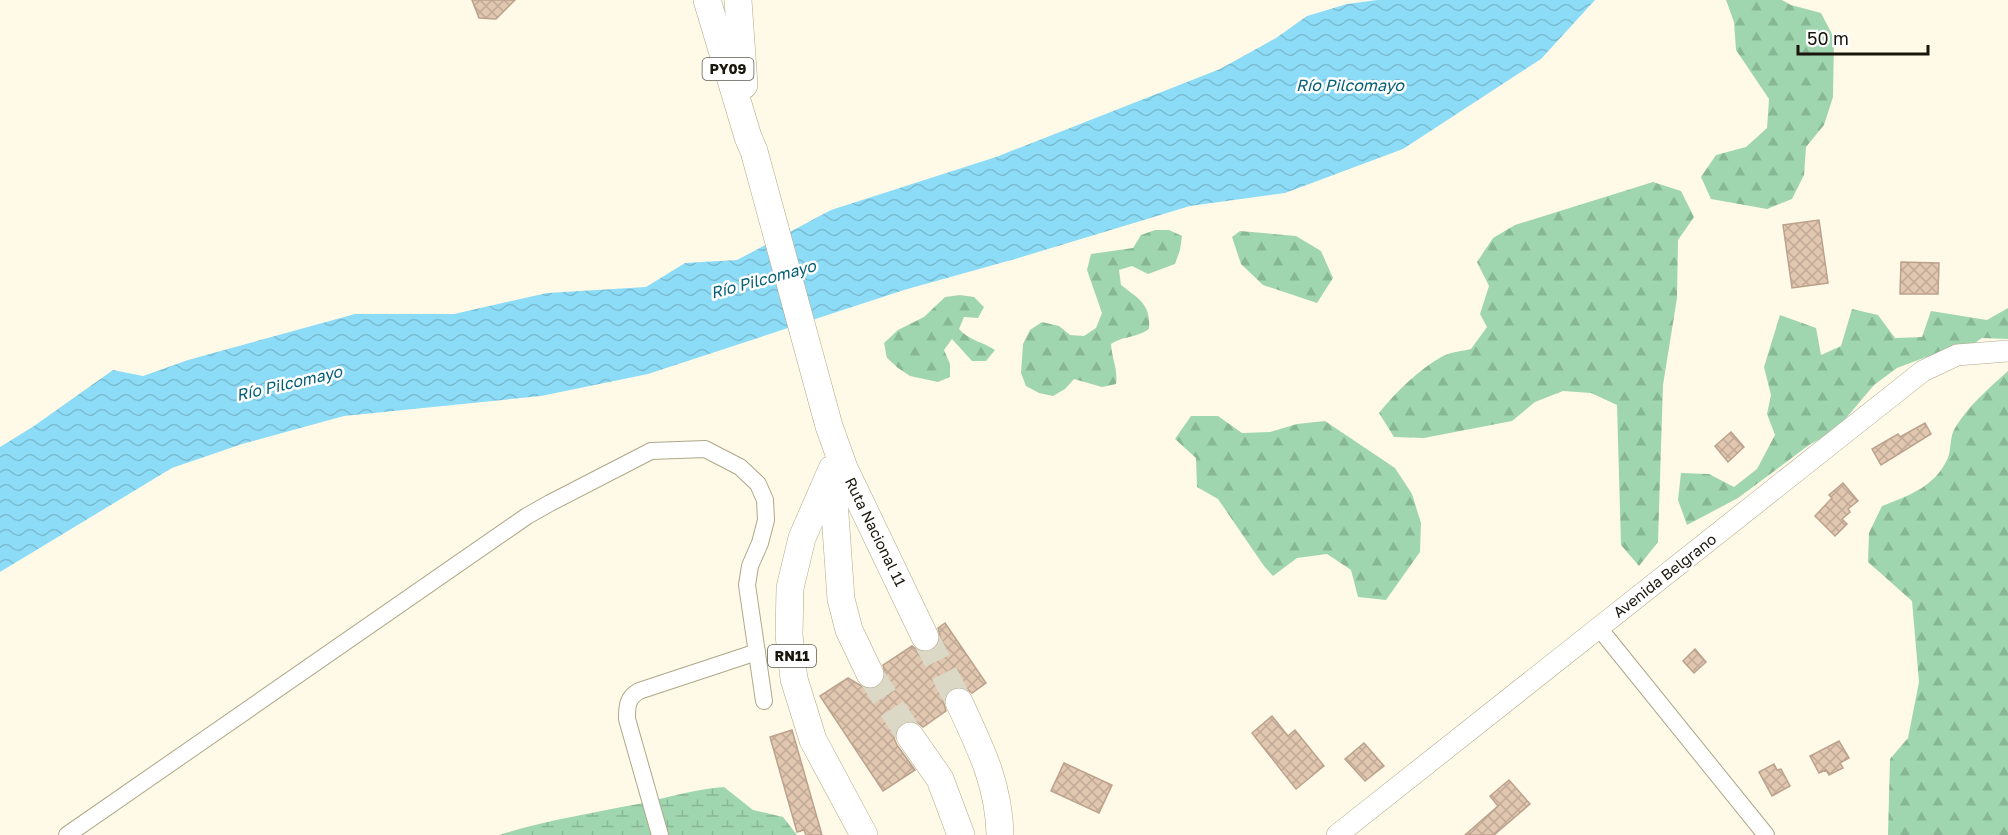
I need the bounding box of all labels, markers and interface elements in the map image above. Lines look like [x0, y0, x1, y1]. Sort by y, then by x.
scale bar [1798, 18, 1928, 56]
text: 50 m [1807, 27, 1849, 49]
road number: PY09 [702, 58, 754, 80]
water label: Río Pilcomayo [1296, 75, 1405, 95]
water label: Río Pilcomayo [708, 255, 819, 303]
water label: Río Pilcomayo [234, 361, 345, 405]
street label: Ruta Nacional 11 [842, 474, 910, 589]
street label: Avenida Belgrano [1609, 529, 1719, 621]
road number: RN11 [768, 645, 816, 667]

